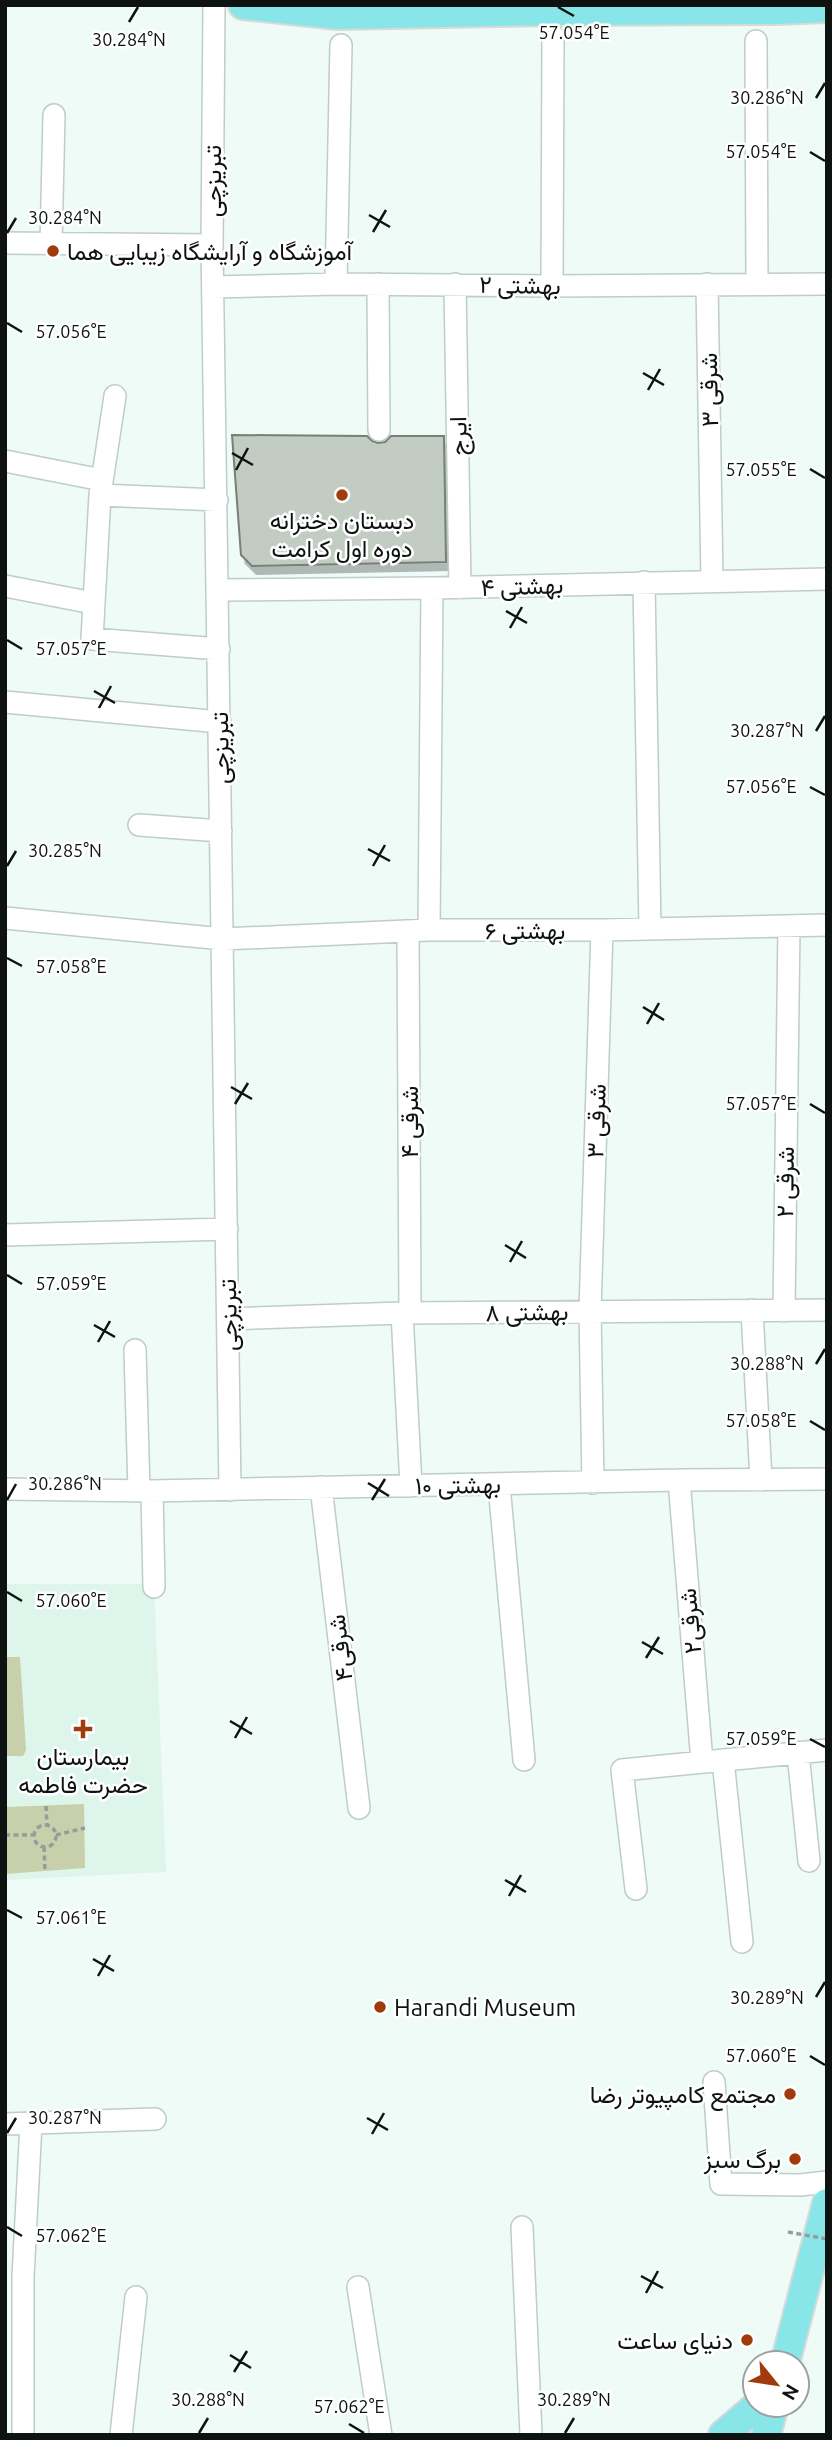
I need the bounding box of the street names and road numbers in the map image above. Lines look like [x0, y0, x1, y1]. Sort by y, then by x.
street label: تبریزچی [199, 145, 229, 217]
street label: بهشتی ۲ [479, 271, 561, 301]
street label: ۳ شرقی [695, 353, 725, 427]
street label: ایرج [444, 416, 475, 456]
street label: بهشتی ۴ [480, 571, 564, 603]
street label: تبریزچی [206, 712, 237, 784]
street label: بهشتی ۶ [485, 917, 565, 946]
street label: شرقی ۳ [581, 1083, 613, 1159]
street label: شرقی ۴ [396, 1086, 425, 1158]
street label: شرقی ۲ [771, 1146, 801, 1218]
street label: تبریزچی [214, 1279, 245, 1351]
street label: بهشتی ۸ [485, 1298, 569, 1328]
street label: بهشتی ۱۰ [415, 1471, 501, 1501]
street label: شرقی۲ [674, 1587, 708, 1655]
street label: شرقی۴ [323, 1613, 359, 1683]

